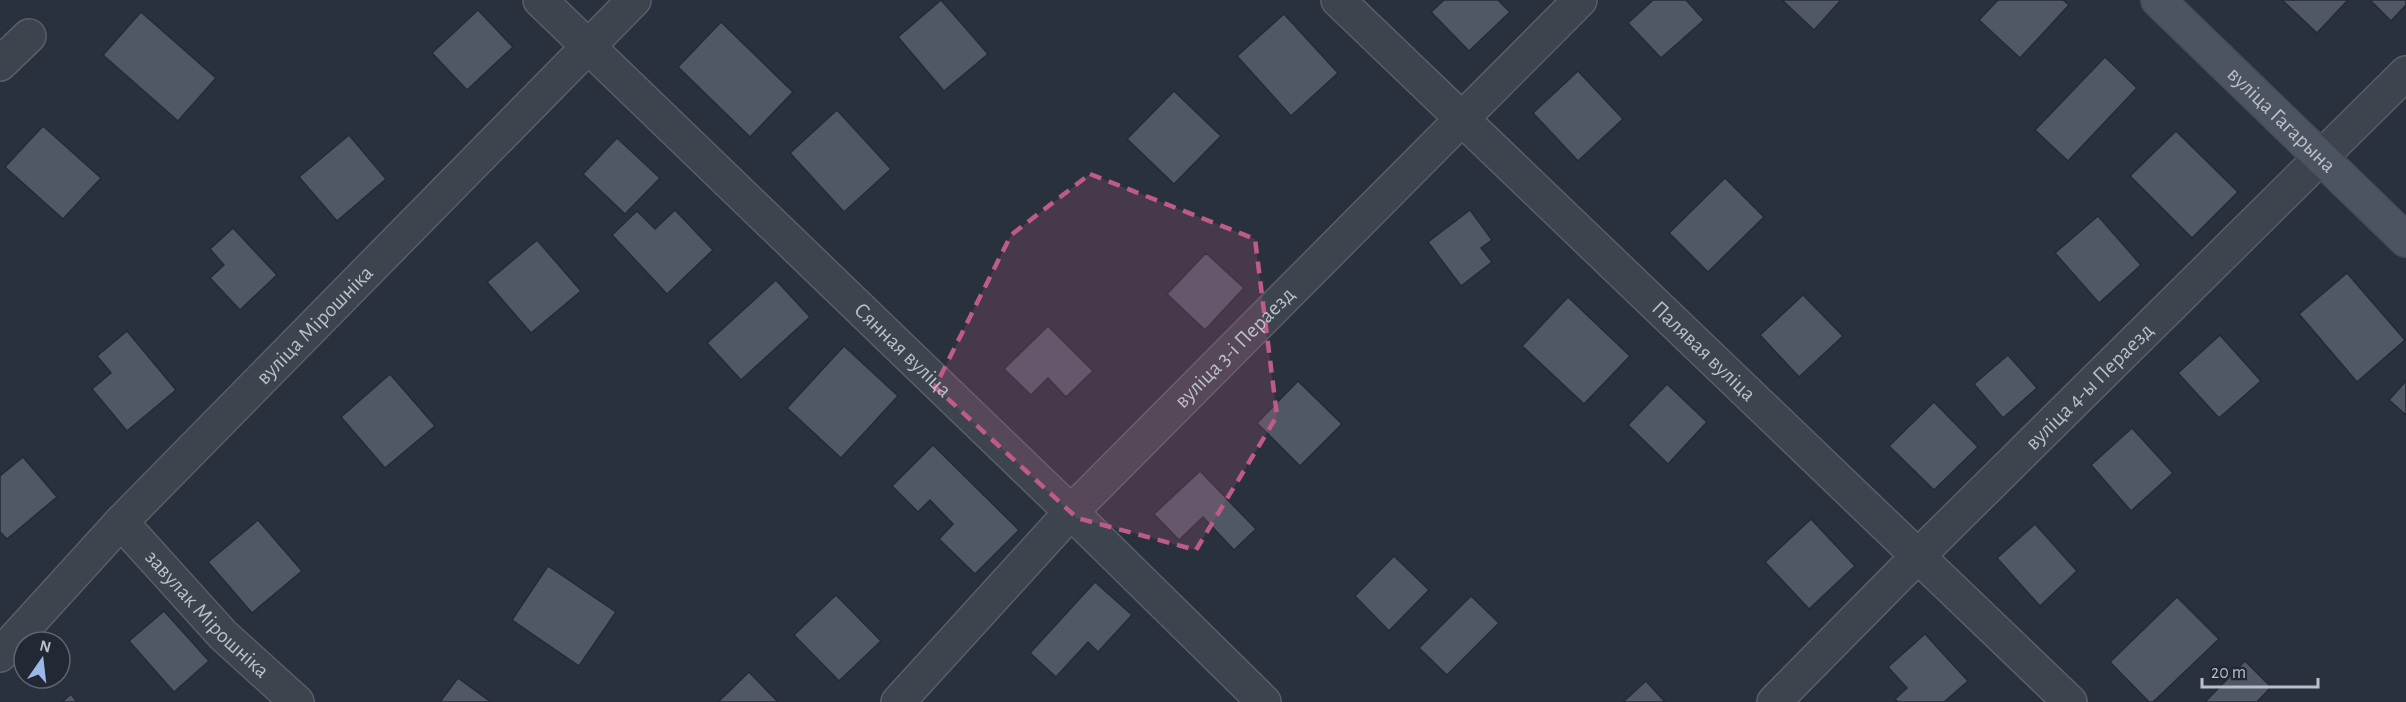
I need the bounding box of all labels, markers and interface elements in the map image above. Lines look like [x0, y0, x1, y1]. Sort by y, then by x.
street label: вуліца Гагарына [2223, 63, 2340, 177]
street label: вуліца Мірошніка [252, 261, 377, 389]
street label: вуліца 3-і Пераезд [1170, 283, 1299, 412]
street label: Палявая вуліца [1648, 296, 1760, 405]
street label: Сянная вуліца [850, 298, 956, 401]
street label: вуліца 4-ы Пераезд [2021, 319, 2157, 454]
street label: завулак Мірошніка [141, 546, 273, 682]
north arrow [12, 630, 72, 690]
text: N [38, 637, 53, 656]
scale bar [2202, 651, 2318, 689]
text: 20 m [2211, 664, 2246, 682]

